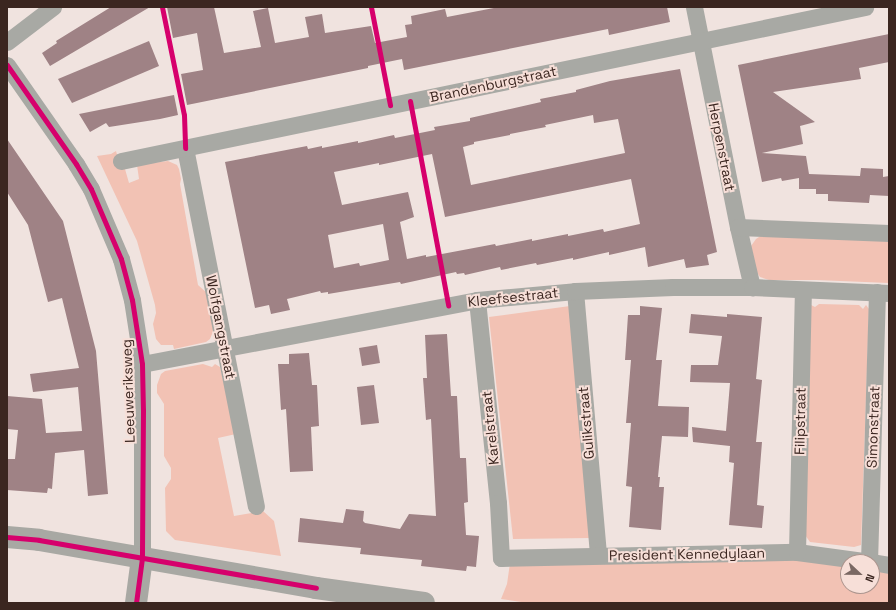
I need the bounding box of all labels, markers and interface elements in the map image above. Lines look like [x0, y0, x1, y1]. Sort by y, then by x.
street label: Brandenburgstraat [428, 62, 558, 106]
street label: Herpenstraat [705, 102, 739, 192]
street label: Wolfgangstraat [203, 274, 239, 380]
street label: Kleefsestraat [467, 284, 559, 310]
street label: Leeuweriksweg [118, 339, 138, 443]
street label: Gulikstraat [574, 386, 598, 460]
street label: Simonstraat [863, 386, 883, 468]
street label: Filipstraat [791, 387, 809, 455]
street label: Karelstraat [478, 390, 502, 466]
street label: President Kennedylaan [609, 544, 765, 564]
north arrow [840, 554, 880, 594]
text: N [862, 572, 878, 584]

